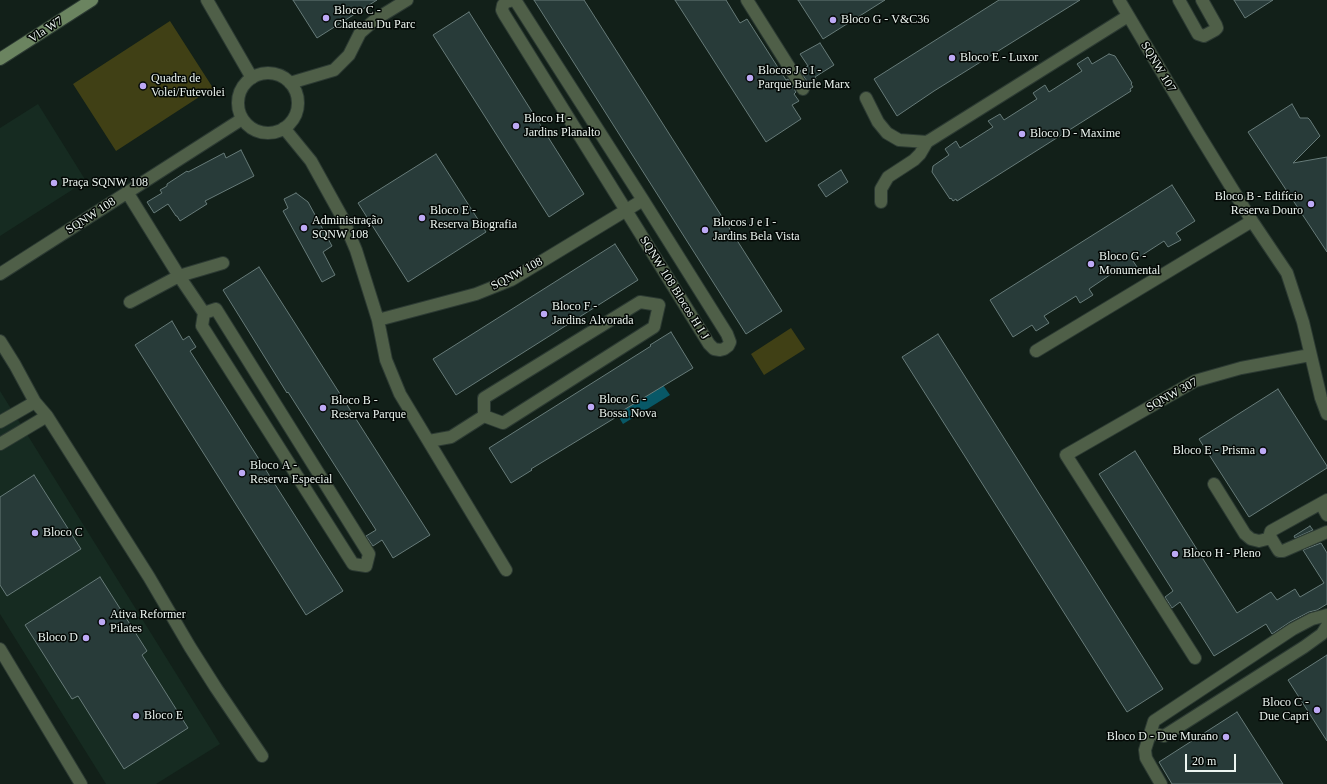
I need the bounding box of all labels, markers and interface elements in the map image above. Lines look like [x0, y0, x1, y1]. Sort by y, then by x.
place label: Bloco C - Chateau Du Parc [334, 4, 415, 32]
marker: Bloco C - Chateau Du Parc [321, 13, 331, 23]
place label: Bloco G - V&C36 [841, 13, 929, 27]
street label: Vla W7 [26, 14, 66, 46]
marker: Bloco G - V&C36 [828, 15, 838, 25]
street label: SQNW 107 [1137, 39, 1179, 95]
place label: Bloco E - Luxor [960, 51, 1038, 65]
marker: Bloco E - Luxor [947, 53, 957, 63]
place label: Blocos J e I - Parque Burle Marx [758, 64, 850, 92]
place label: Quadra de Volei/Futevolei [151, 72, 225, 100]
marker: Blocos J e I - Parque Burle Marx [745, 73, 755, 83]
marker: Quadra de Volei/Futevolei [138, 81, 148, 91]
place label: Bloco H - Jardins Planalto [524, 112, 600, 140]
marker: Bloco H - Jardins Planalto [511, 121, 521, 131]
place label: Bloco D - Maxime [1030, 127, 1120, 141]
marker: Bloco D - Maxime [1017, 129, 1027, 139]
place label: Praça SQNW 108 [62, 176, 148, 190]
marker: Praça SQNW 108 [49, 178, 59, 188]
place label: Bloco B - Edifício Reserva Douro [1215, 190, 1303, 218]
street label: SQNW 108 [63, 195, 119, 237]
marker: Bloco B - Edifício Reserva Douro [1306, 199, 1316, 209]
place label: Bloco E - Reserva Biografia [430, 204, 517, 232]
marker: Bloco E - Reserva Biografia [417, 213, 427, 223]
place label: Administração SQNW 108 [312, 214, 383, 242]
place label: Blocos J e I - Jardins Bela Vista [713, 216, 800, 244]
marker: Administração SQNW 108 [299, 223, 309, 233]
marker: Blocos J e I - Jardins Bela Vista [700, 225, 710, 235]
street label: SQNW 108 Blocos H I J [636, 234, 712, 342]
place label: Bloco G - Monumental [1099, 250, 1160, 278]
street label: SQNW 108 [489, 254, 545, 294]
marker: Bloco G - Monumental [1086, 259, 1096, 269]
place label: Bloco F - Jardins Alvorada [552, 300, 634, 328]
marker: Bloco F - Jardins Alvorada [539, 309, 549, 319]
street label: SQNW 307 [1144, 375, 1200, 415]
place label: Bloco G - Bossa Nova [599, 393, 657, 421]
place label: Bloco B - Reserva Parque [331, 394, 406, 422]
marker: Bloco G - Bossa Nova [586, 402, 596, 412]
marker: Bloco B - Reserva Parque [318, 403, 328, 413]
place label: Bloco E - Prisma [1173, 444, 1255, 458]
marker: Bloco E - Prisma [1258, 446, 1268, 456]
place label: Bloco A - Reserva Especial [250, 459, 332, 487]
marker: Bloco A - Reserva Especial [237, 468, 247, 478]
place label: Bloco C [43, 526, 83, 540]
marker: Bloco C [30, 528, 40, 538]
place label: Bloco H - Pleno [1183, 547, 1261, 561]
marker: Bloco H - Pleno [1170, 549, 1180, 559]
place label: Ativa Reformer Pilates [110, 608, 186, 636]
marker: Ativa Reformer Pilates [97, 617, 107, 627]
place label: Bloco D [38, 631, 78, 645]
marker: Bloco D [81, 633, 91, 643]
place label: Bloco C - Due Capri [1259, 696, 1309, 724]
marker: Bloco C - Due Capri [1312, 705, 1322, 715]
place label: Bloco E [144, 709, 183, 723]
marker: Bloco E [131, 711, 141, 721]
place label: Bloco D - Due Murano [1107, 730, 1218, 744]
marker: Bloco D - Due Murano [1221, 732, 1231, 742]
scale bar [1187, 746, 1238, 772]
text: 20 m [1192, 754, 1216, 768]

